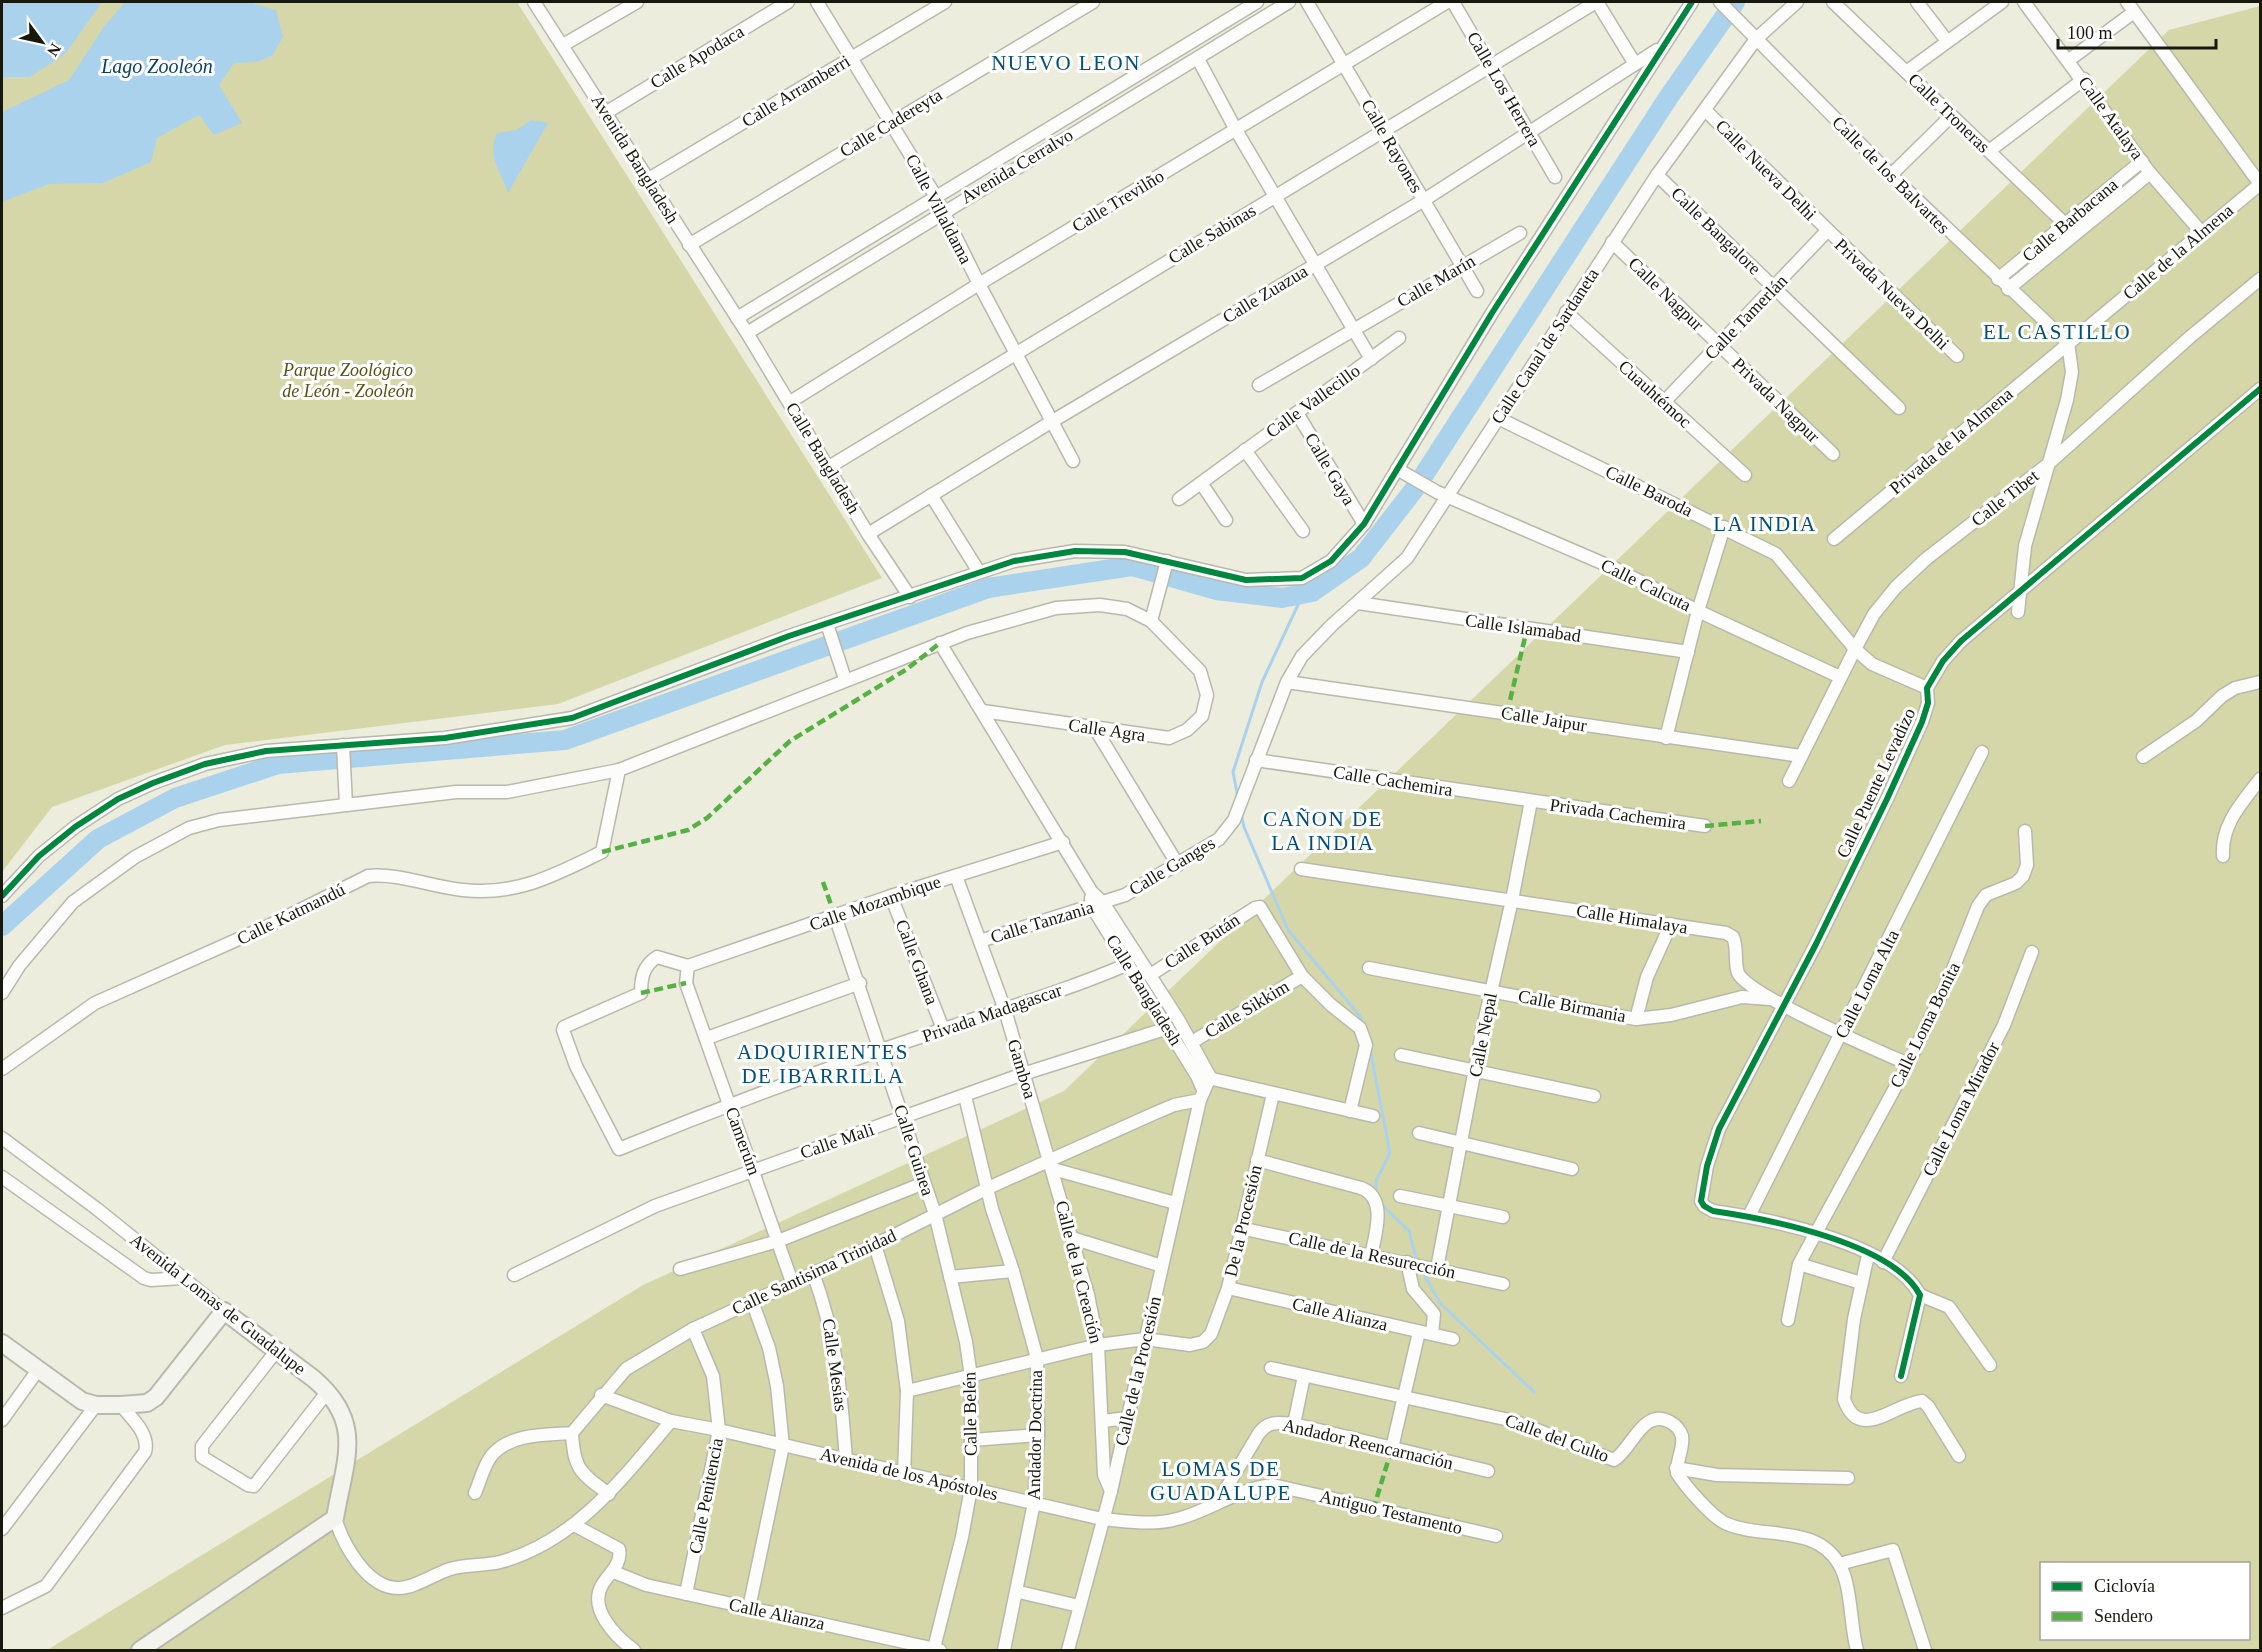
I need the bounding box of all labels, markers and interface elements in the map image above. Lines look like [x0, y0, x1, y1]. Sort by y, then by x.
north arrow [12, 12, 72, 72]
scale bar [2058, 12, 2216, 50]
street label: Calle Apodaca [647, 21, 747, 93]
text: 100 m [2067, 23, 2113, 43]
street label: Calle Los Herrera [1463, 28, 1545, 150]
text: N [44, 40, 64, 60]
street label: Calle Arramberri [738, 51, 854, 131]
district label: NUEVO LEON [991, 51, 1141, 75]
water label: Lago Zooleón [100, 55, 213, 78]
street label: Calle Troneras [1904, 69, 1994, 157]
street label: Calle Atalaya [2074, 73, 2148, 163]
street label: Calle Cadereyta [836, 85, 946, 161]
street label: Avenida Bangladesh [587, 91, 683, 227]
street label: Calle Rayones [1357, 96, 1427, 196]
street label: Calle de los Balvartes [1828, 112, 1954, 238]
street label: Calle Nueva Delhi [1712, 116, 1820, 224]
street label: Avenida Cerralvo [957, 125, 1077, 207]
street label: Calle Villaldama [902, 151, 976, 267]
street label: Calle Trevilño [1068, 166, 1168, 236]
street label: Calle Barbacana [2018, 174, 2122, 266]
street label: Calle Bangalore [1667, 183, 1765, 279]
street label: Calle Sabinas [1165, 200, 1259, 268]
street label: Calle de la Almena [2119, 200, 2237, 304]
street label: Privada Nueva Delhi [1831, 234, 1953, 354]
street label: Calle Marín [1394, 251, 1478, 311]
street label: Calle Nagpur [1624, 253, 1708, 335]
street label: Calle Zuazua [1219, 261, 1311, 327]
street label: Calle Canal de Sardaneta [1487, 264, 1603, 428]
street label: Calle Tamerlán [1701, 271, 1791, 363]
district label: EL CASTILLO [1983, 320, 2131, 344]
street label: Privada Nagpur [1728, 353, 1824, 447]
street label: Cuauhtémoc [1615, 356, 1696, 432]
park label: Parque Zoológico de León - Zooleón [282, 360, 414, 401]
street label: Calle Vallecillo [1262, 360, 1364, 442]
street label: Privada de la Almena [1885, 384, 2017, 498]
street label: Calle Bangladesh [782, 399, 864, 517]
street label: Calle Gaya [1301, 429, 1359, 509]
street label: Calle Baroda [1602, 461, 1696, 521]
street label: Calle Tibet [1968, 466, 2042, 530]
district label: LA INDIA [1713, 512, 1817, 536]
street label: Calle Calcuta [1598, 555, 1694, 615]
street label: Calle Islamabad [1464, 610, 1582, 646]
street label: Calle Jaipur [1500, 702, 1588, 736]
street label: Calle Puente Levadizo [1833, 705, 1919, 861]
street label: Calle Agra [1067, 715, 1147, 745]
street label: Calle Cachemira [1332, 762, 1454, 800]
street label: Privada Cachemira [1549, 795, 1687, 833]
district label: CAÑON DE LA INDIA [1263, 807, 1383, 855]
street label: Calle Ganges [1126, 833, 1218, 899]
street label: Calle Mozambique [807, 871, 943, 935]
street label: Calle Katmandú [234, 879, 348, 949]
street label: Calle Tanzania [988, 897, 1096, 947]
street label: Calle Himalaya [1575, 900, 1689, 938]
street label: Calle Bután [1161, 909, 1243, 973]
street label: Calle Ghana [892, 917, 942, 1007]
street label: Calle Loma Alta [1831, 926, 1903, 1042]
street label: Calle Bangladesh [1102, 931, 1186, 1049]
street label: Calle Loma Bonita [1886, 959, 1964, 1091]
street label: Calle Sikkim [1201, 976, 1293, 1042]
street label: Privada Madagascar [920, 980, 1064, 1046]
street label: Calle Birmania [1516, 986, 1628, 1026]
street label: Calle Nepal [1465, 991, 1501, 1079]
street label: Gamboa [1004, 1037, 1040, 1101]
street label: Calle Loma Mirador [1919, 1039, 2003, 1179]
district label: ADQUIRIENTES DE IBARRILLA [737, 1040, 909, 1088]
street label: Calle Guinea [890, 1102, 938, 1198]
street label: Camerúm [721, 1104, 765, 1178]
street label: Calle Mali [798, 1119, 876, 1163]
street label: De la Procesión [1220, 1163, 1266, 1279]
street label: Calle de la Creación [1052, 1199, 1106, 1345]
street label: Calle Santisima Trinidad [729, 1225, 899, 1319]
street label: Calle de la Resurección [1287, 1228, 1457, 1282]
street label: Avenida Lomas de Guadalupe [126, 1229, 310, 1379]
street label: Calle Alianza [1290, 1293, 1390, 1335]
street label: Calle de la Procesión [1111, 1294, 1165, 1448]
street label: Calle Mesías [819, 1317, 851, 1413]
street label: Andador Doctrina [1024, 1370, 1046, 1500]
street label: Calle Belén [959, 1372, 981, 1456]
street label: Calle del Culto [1502, 1410, 1612, 1466]
street label: Andador Reencarnación [1281, 1415, 1455, 1473]
street label: Calle Penitencia [685, 1436, 727, 1556]
street label: Avenida de los Apóstoles [818, 1444, 1000, 1504]
district label: LOMAS DE GUADALUPE [1150, 1457, 1292, 1505]
street label: Antiguo Testamento [1318, 1486, 1464, 1538]
legend [2040, 1562, 2250, 1640]
text: Ciclovía [2094, 1576, 2155, 1596]
street label: Calle Alianza [727, 1594, 827, 1634]
text: Sendero [2094, 1606, 2153, 1626]

